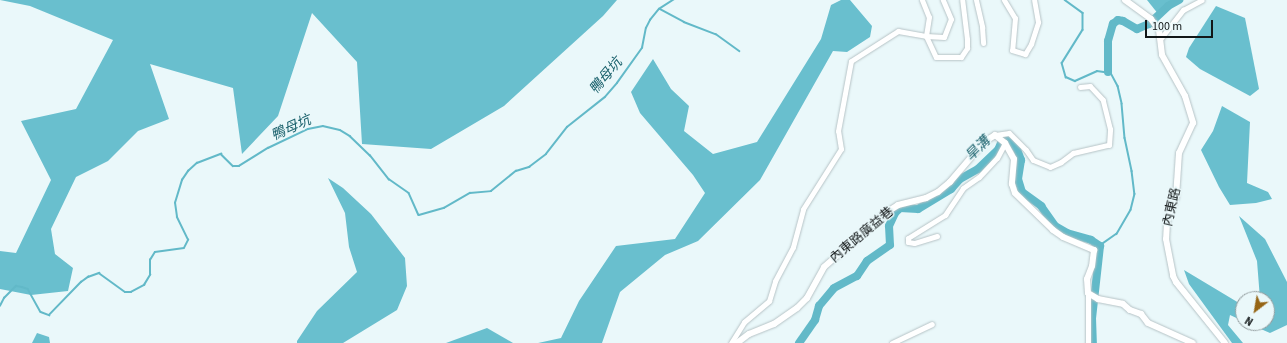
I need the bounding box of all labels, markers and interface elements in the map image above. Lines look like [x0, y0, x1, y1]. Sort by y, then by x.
scale bar [1147, 12, 1215, 38]
text: 100 m [1152, 18, 1182, 35]
water label: 鴨母坑 [586, 55, 626, 97]
water label: 鴨母坑 [268, 112, 314, 144]
water label: 旱溝 [962, 133, 994, 165]
street label: 內東路 [1160, 186, 1184, 228]
street label: 內東路廣益巷 [827, 204, 897, 266]
north arrow [1235, 291, 1275, 331]
text: N [1242, 313, 1256, 329]

